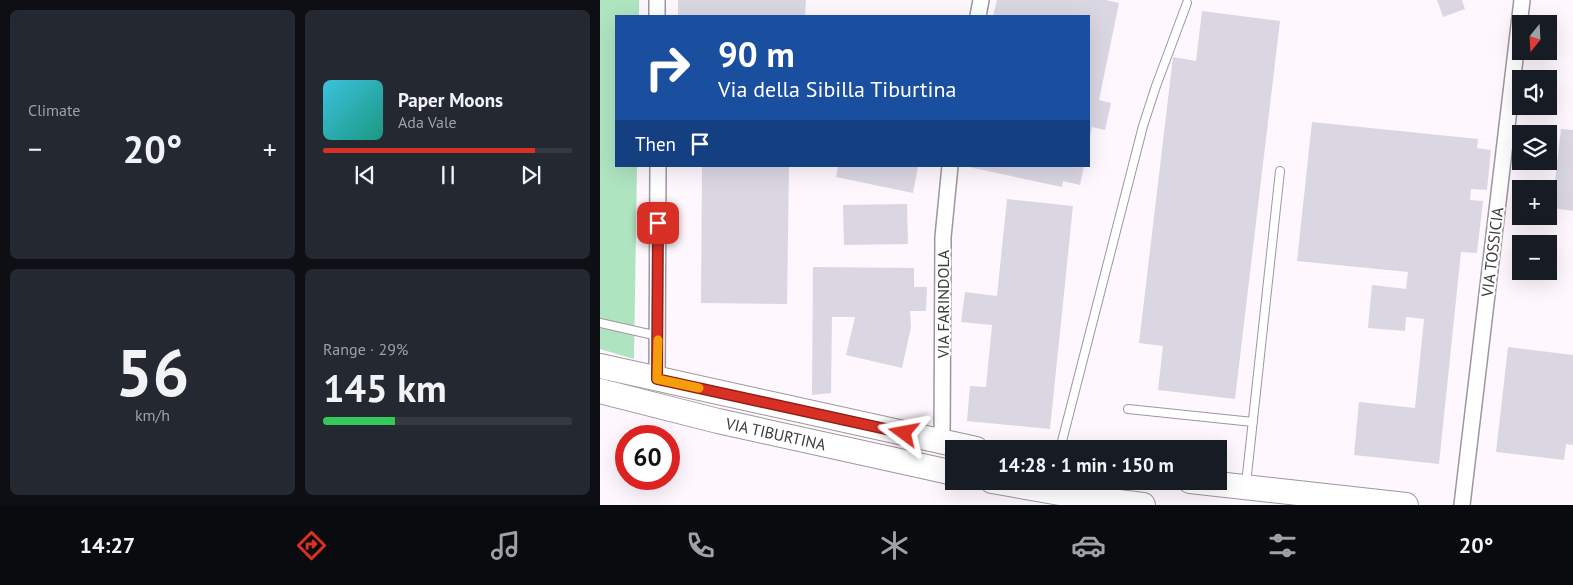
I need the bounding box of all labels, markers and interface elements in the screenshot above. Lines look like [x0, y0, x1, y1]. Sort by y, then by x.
north arrow [1512, 15, 1558, 60]
map controls [1512, 15, 1557, 280]
text: 90 m [718, 31, 795, 77]
icon: right [635, 35, 700, 100]
button: sound [1512, 70, 1557, 115]
text: Via della Sibilla Tiburtina [718, 75, 956, 103]
text: Paper Moons [398, 88, 503, 112]
text: Climate [28, 100, 80, 120]
text: Ada Vale [398, 112, 457, 132]
text: 20° [123, 124, 182, 173]
button: layers [1512, 125, 1557, 170]
text: − [28, 130, 42, 167]
text: + [263, 130, 277, 167]
icon: arrive [686, 130, 714, 158]
text: Then [635, 132, 676, 156]
icon: previous [351, 161, 379, 189]
icon: pause [434, 161, 462, 189]
icon: next [517, 161, 545, 189]
button: + [1512, 180, 1557, 225]
pin [637, 202, 679, 244]
street label: VIA TOSSICIA [1476, 205, 1507, 299]
icon: arrive [644, 209, 672, 237]
button: − [1512, 235, 1557, 280]
street label: VIA FARINDOLA [933, 249, 953, 359]
text: 56 [116, 330, 189, 414]
text: Range · 29% [323, 339, 408, 359]
text: 145 km [323, 363, 447, 412]
text: km/h [135, 405, 170, 425]
position arrow [877, 406, 929, 458]
street label: VIA TIBURTINA [723, 413, 828, 455]
speed limit sign: 60 [615, 425, 680, 490]
text: 14:28 · 1 min · 150 m [998, 453, 1174, 477]
icon: directions [294, 528, 329, 563]
icon: music [488, 528, 523, 563]
icon: phone [683, 528, 718, 563]
icon: climate [877, 528, 912, 563]
icon: car [1071, 528, 1106, 563]
icon: filters [1265, 528, 1300, 563]
text: 14:27 [80, 531, 135, 559]
text: 20° [1459, 531, 1493, 559]

